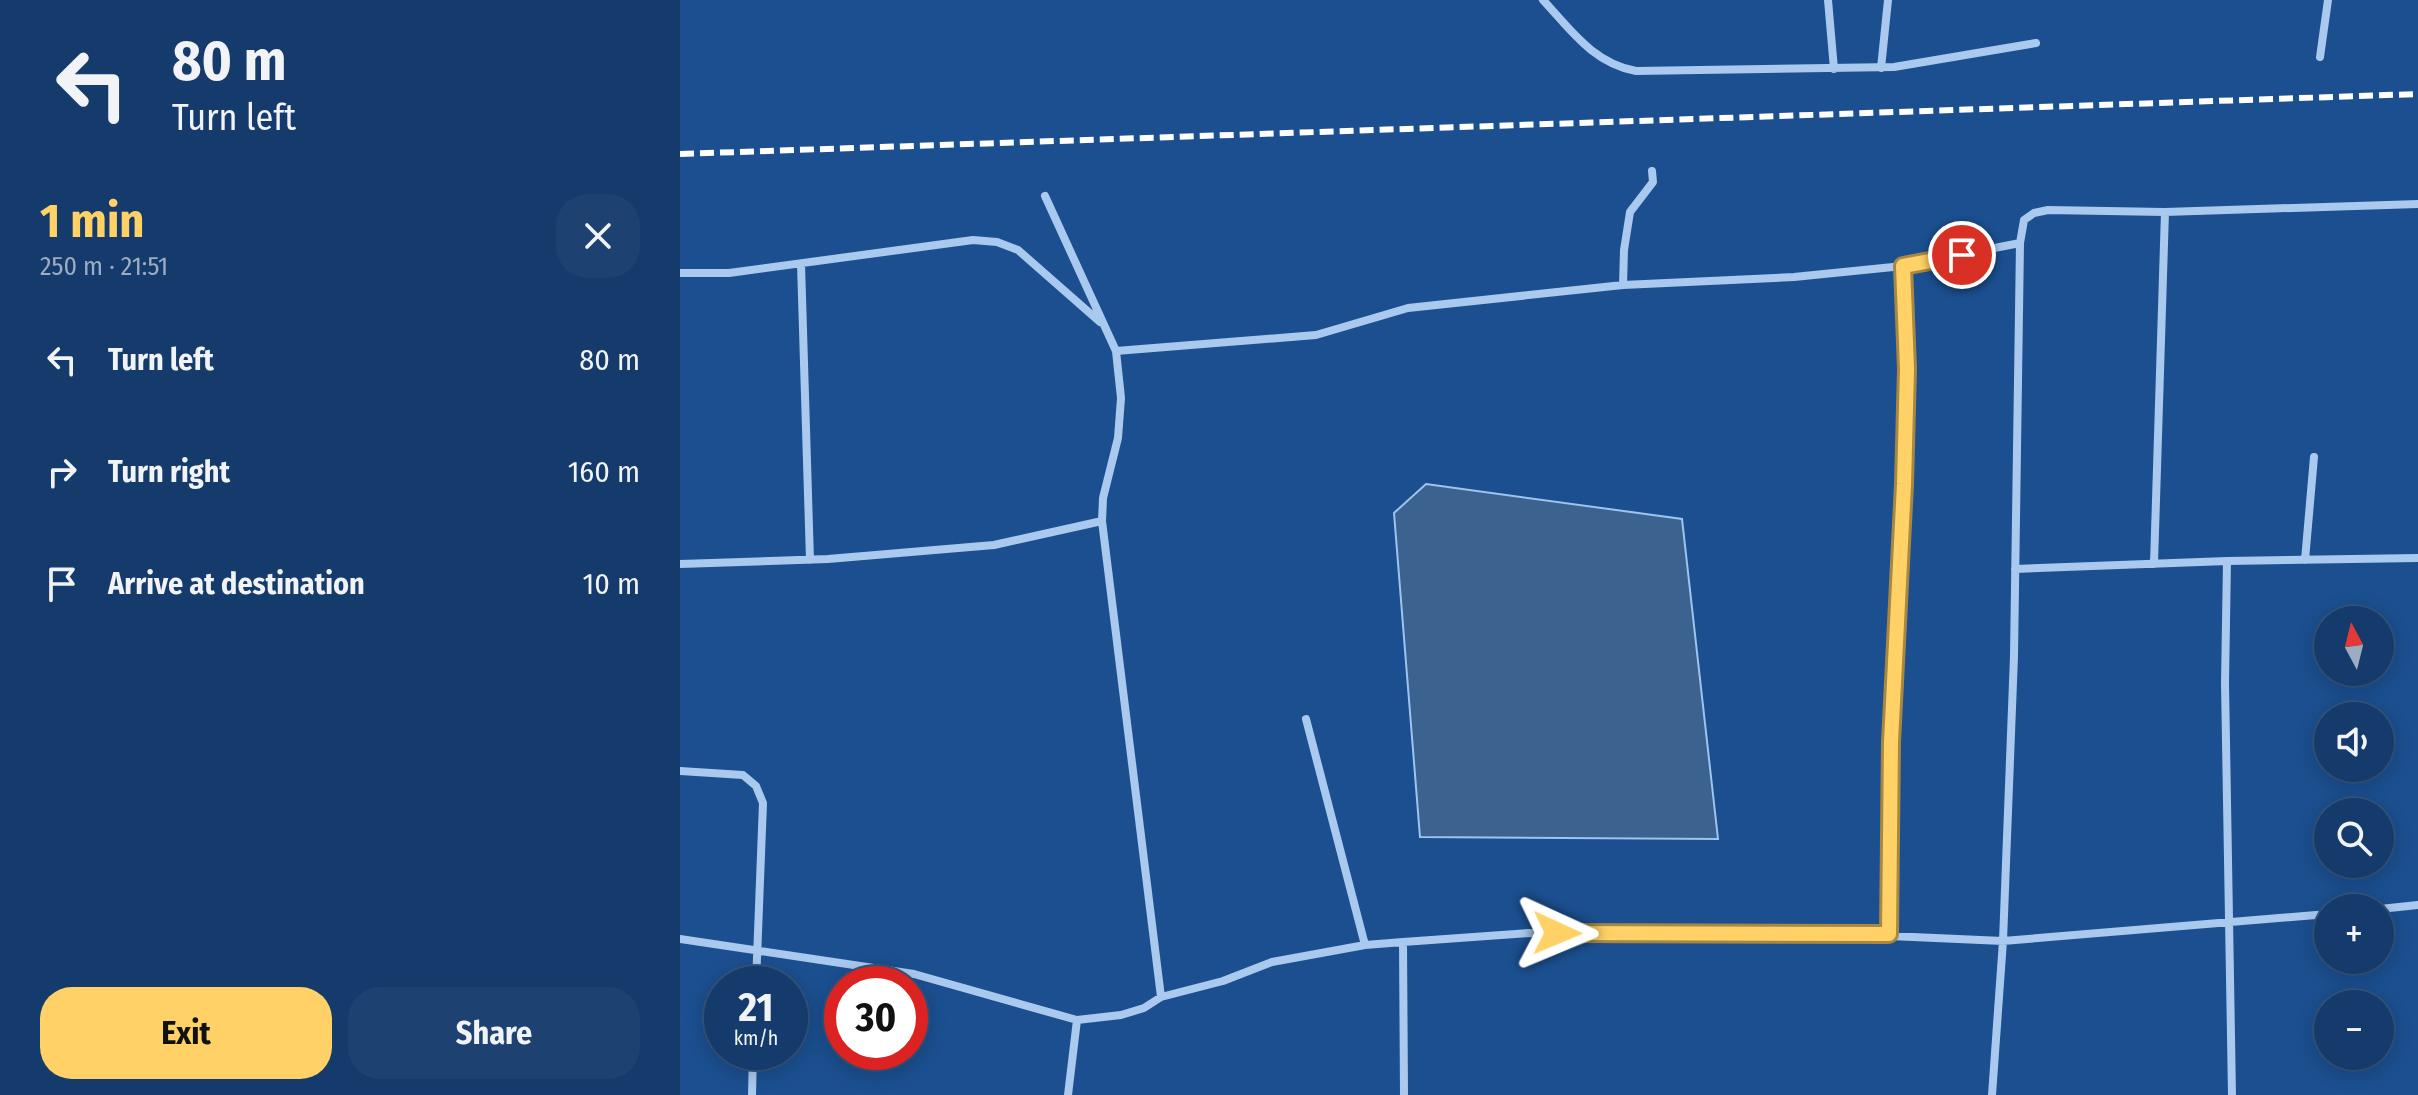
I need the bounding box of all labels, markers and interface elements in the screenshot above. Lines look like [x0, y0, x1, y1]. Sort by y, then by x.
text: 80 m [172, 28, 287, 95]
icon: left [40, 32, 144, 136]
text: Turn left [172, 96, 296, 140]
text: 1 min [40, 192, 145, 250]
button: close [556, 194, 640, 278]
pin [1928, 221, 1996, 289]
icon: arrive [1940, 233, 1984, 277]
text: 250 m · 21:51 [40, 251, 168, 282]
icon: left [40, 338, 84, 382]
text: Turn left [108, 342, 214, 378]
text: 80 m [579, 342, 640, 378]
icon: right [40, 450, 84, 494]
text: Turn right [108, 454, 230, 490]
text: 160 m [568, 454, 640, 490]
icon: arrive [40, 562, 84, 606]
text: Arrive at destination [108, 566, 365, 602]
text: 10 m [583, 566, 640, 602]
north arrow [2314, 606, 2394, 686]
map controls [2314, 606, 2394, 1070]
button: sound [2314, 702, 2394, 782]
button: search [2314, 798, 2394, 878]
position arrow [1515, 891, 1599, 975]
button: + [2314, 894, 2394, 974]
speed limit sign: 30 [824, 966, 928, 1070]
text: 21 [739, 984, 773, 1032]
button: Exit [40, 987, 332, 1079]
button: Share [348, 987, 640, 1079]
button: − [2314, 990, 2394, 1070]
text: km/h [734, 1026, 778, 1050]

